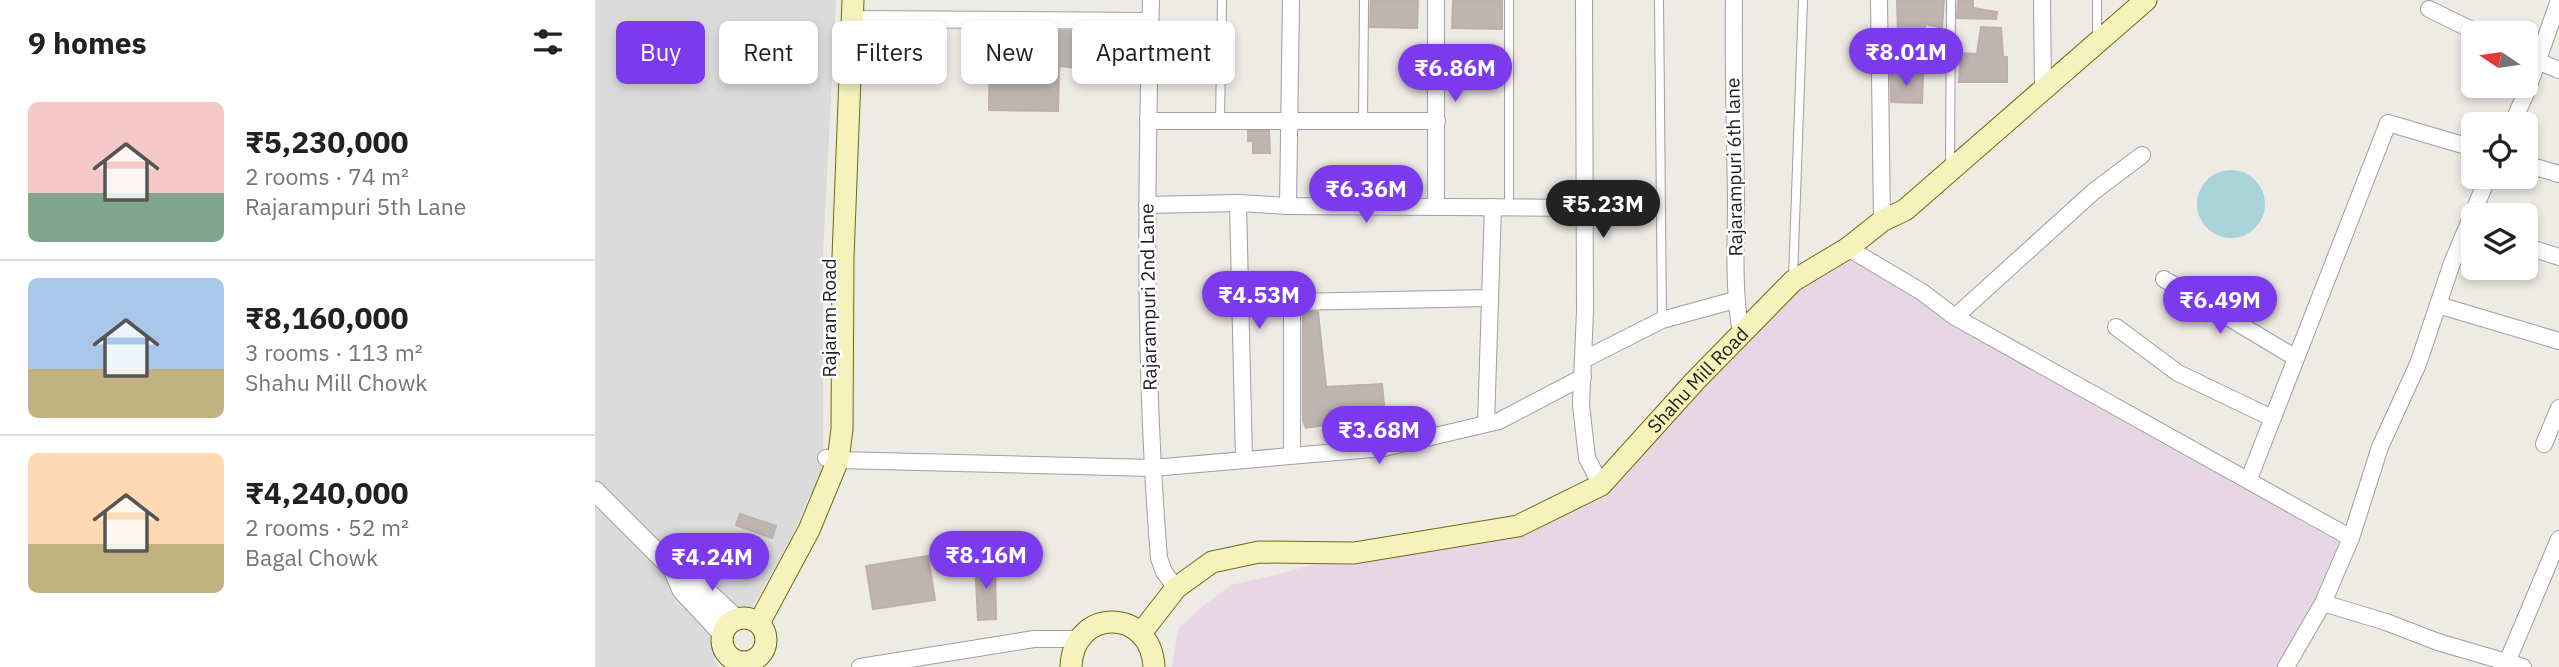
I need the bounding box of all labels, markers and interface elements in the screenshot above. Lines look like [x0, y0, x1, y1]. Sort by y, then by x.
chip: Buy [616, 21, 705, 84]
chip: Rent [719, 21, 818, 84]
chip: Filters [832, 21, 947, 84]
chip: New [961, 21, 1058, 84]
chip: Apartment [1072, 21, 1235, 84]
north arrow [2461, 21, 2537, 98]
map controls [2461, 21, 2538, 280]
text: 9 homes [28, 23, 147, 62]
icon: filters [529, 23, 567, 61]
pin: ₹8.01M [1849, 28, 1963, 88]
text: ₹8.01M [1865, 36, 1947, 66]
pin: ₹6.86M [1398, 44, 1512, 104]
text: ₹6.86M [1414, 52, 1496, 82]
street label: Rajarampuri 6th lane [1720, 78, 1748, 256]
button: locate [2461, 112, 2538, 189]
text: ₹5,230,000 [245, 122, 408, 161]
icon: home [84, 130, 168, 214]
text: 2 rooms · 74 m² [245, 161, 409, 191]
pin: ₹6.36M [1309, 166, 1423, 225]
text: ₹6.36M [1325, 173, 1407, 203]
pin: ₹5.23M [1546, 180, 1660, 240]
text: ₹5.23M [1562, 188, 1644, 218]
text: Rajarampuri 5th Lane [245, 191, 466, 221]
street label: Rajarampuri 2nd Lane [1134, 203, 1162, 391]
button: layers [2461, 203, 2538, 280]
street label: Rajaram Road [817, 259, 841, 377]
pin: ₹4.53M [1202, 272, 1316, 331]
pin: ₹6.49M [2163, 276, 2277, 336]
text: ₹4.53M [1218, 279, 1300, 309]
text: ₹6.49M [2179, 284, 2261, 314]
text: ₹8,160,000 [245, 298, 408, 337]
icon: home [84, 306, 168, 390]
street label: Shahu Mill Road [1642, 322, 1753, 438]
text: 3 rooms · 113 m² [245, 337, 423, 367]
text: Shahu Mill Chowk [245, 367, 427, 397]
pin: ₹3.68M [1322, 406, 1436, 466]
text: ₹3.68M [1338, 414, 1420, 444]
text: ₹4,240,000 [245, 473, 408, 512]
icon: home [84, 481, 168, 565]
text: 2 rooms · 52 m² [245, 512, 409, 542]
pin: ₹8.16M [929, 532, 1043, 591]
pin: ₹4.24M [655, 534, 769, 593]
text: ₹8.16M [945, 539, 1027, 569]
text: ₹4.24M [671, 541, 753, 571]
text: Bagal Chowk [245, 542, 378, 572]

